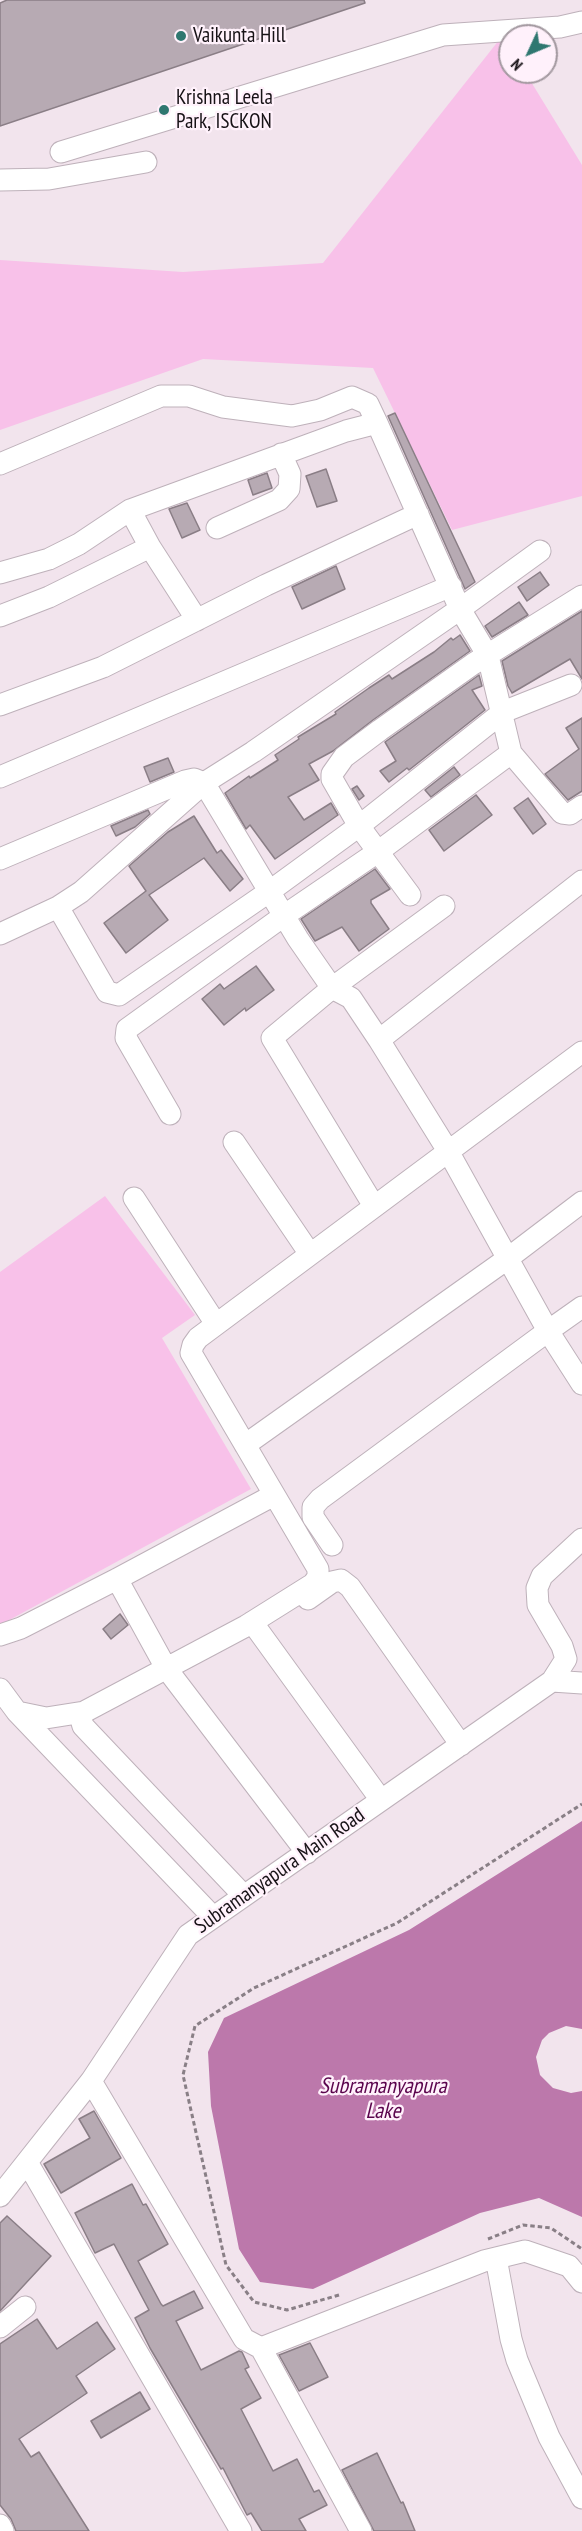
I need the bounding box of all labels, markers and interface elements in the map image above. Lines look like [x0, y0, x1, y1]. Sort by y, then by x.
place label: Vaikunta Hill [193, 23, 286, 49]
north arrow [498, 24, 558, 84]
marker: Vaikunta Hill [174, 29, 188, 43]
text: N [506, 55, 527, 75]
place label: Krishna Leela Park, ISCKON [176, 85, 273, 135]
marker: Krishna Leela Park, ISCKON [157, 103, 171, 117]
street label: Subramanyapura Main Road [190, 1803, 370, 1939]
water label: Subramanyapura Lake [319, 2074, 447, 2126]

